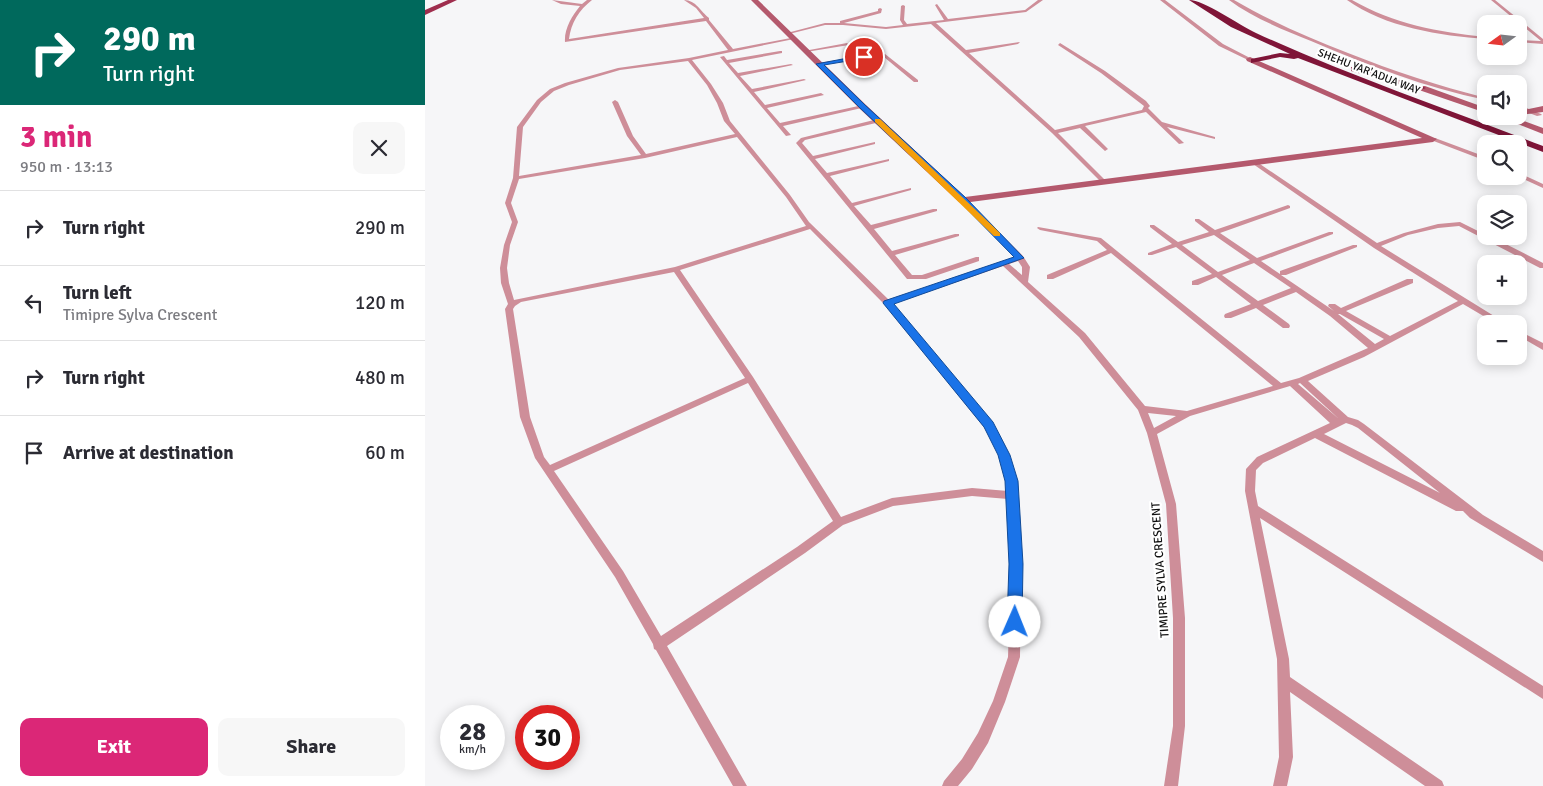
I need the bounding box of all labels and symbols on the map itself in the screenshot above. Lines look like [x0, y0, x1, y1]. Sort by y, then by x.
north arrow [1477, 15, 1527, 65]
pin [843, 36, 885, 78]
street label: SHEHU YAR'ADUA WAY [1316, 46, 1422, 97]
street label: TIMIPRE SYLVA CRESCENT [1148, 501, 1173, 638]
position arrow [988, 595, 1040, 647]
speed limit sign: 30 [515, 705, 580, 770]

